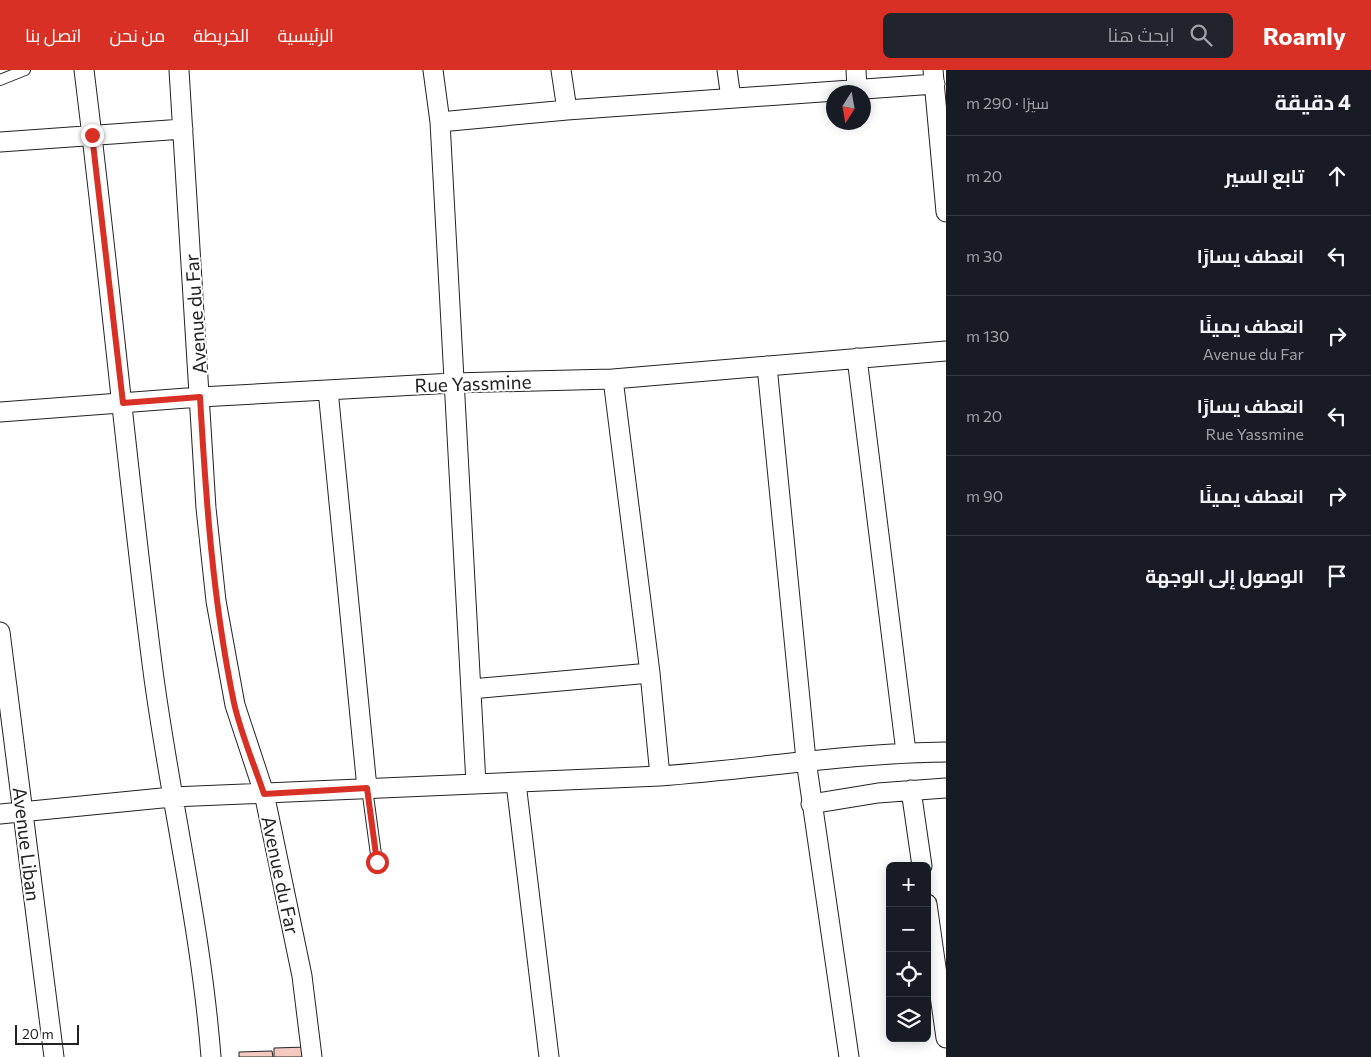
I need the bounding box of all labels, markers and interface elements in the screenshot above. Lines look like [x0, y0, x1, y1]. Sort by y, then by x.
search box [883, 13, 1233, 58]
icon: search [1187, 21, 1215, 49]
text: Roamly [1263, 21, 1346, 50]
text: ابحث هنا [1108, 23, 1175, 46]
text: اتصل بنا [25, 24, 81, 46]
text: من نحن [109, 24, 165, 46]
text: الخريطة [193, 24, 249, 46]
text: الرئيسية [277, 24, 334, 46]
north arrow [826, 85, 871, 130]
text: 4 دقيقة [1275, 89, 1351, 114]
text: سيرًا · 290 m [966, 93, 1049, 112]
route end [81, 124, 104, 147]
icon: ahead [1323, 162, 1351, 190]
text: تابع السير [1225, 164, 1304, 187]
text: 20 m [966, 166, 1002, 185]
icon: left [1323, 242, 1351, 270]
text: انعطف يسارًا [1197, 244, 1304, 267]
text: 30 m [966, 246, 1003, 265]
street label: Avenue du Far [179, 253, 211, 375]
text: انعطف يمينًا [1199, 314, 1304, 337]
icon: right [1323, 322, 1351, 350]
text: 130 m [966, 326, 1009, 345]
text: Avenue du Far [1203, 344, 1304, 363]
street label: Rue Yassmine [414, 369, 532, 397]
text: انعطف يسارًا [1197, 394, 1304, 417]
icon: left [1323, 402, 1351, 430]
text: 20 m [966, 406, 1002, 425]
text: Rue Yassmine [1206, 424, 1304, 443]
icon: right [1323, 482, 1351, 510]
text: انعطف يمينًا [1199, 484, 1304, 507]
text: 90 m [966, 486, 1003, 505]
icon: arrive [1323, 562, 1351, 590]
text: الوصول إلى الوجهة [1145, 564, 1304, 587]
street label: Avenue Liban [9, 786, 45, 902]
street label: Avenue du Far [257, 814, 305, 937]
route start [366, 851, 389, 874]
map controls [886, 862, 931, 1042]
button: + [886, 862, 931, 907]
button: − [886, 907, 931, 952]
button: locate [886, 952, 931, 997]
button: layers [886, 997, 931, 1042]
scale bar [15, 1022, 79, 1045]
text: 20 m [22, 1025, 54, 1042]

